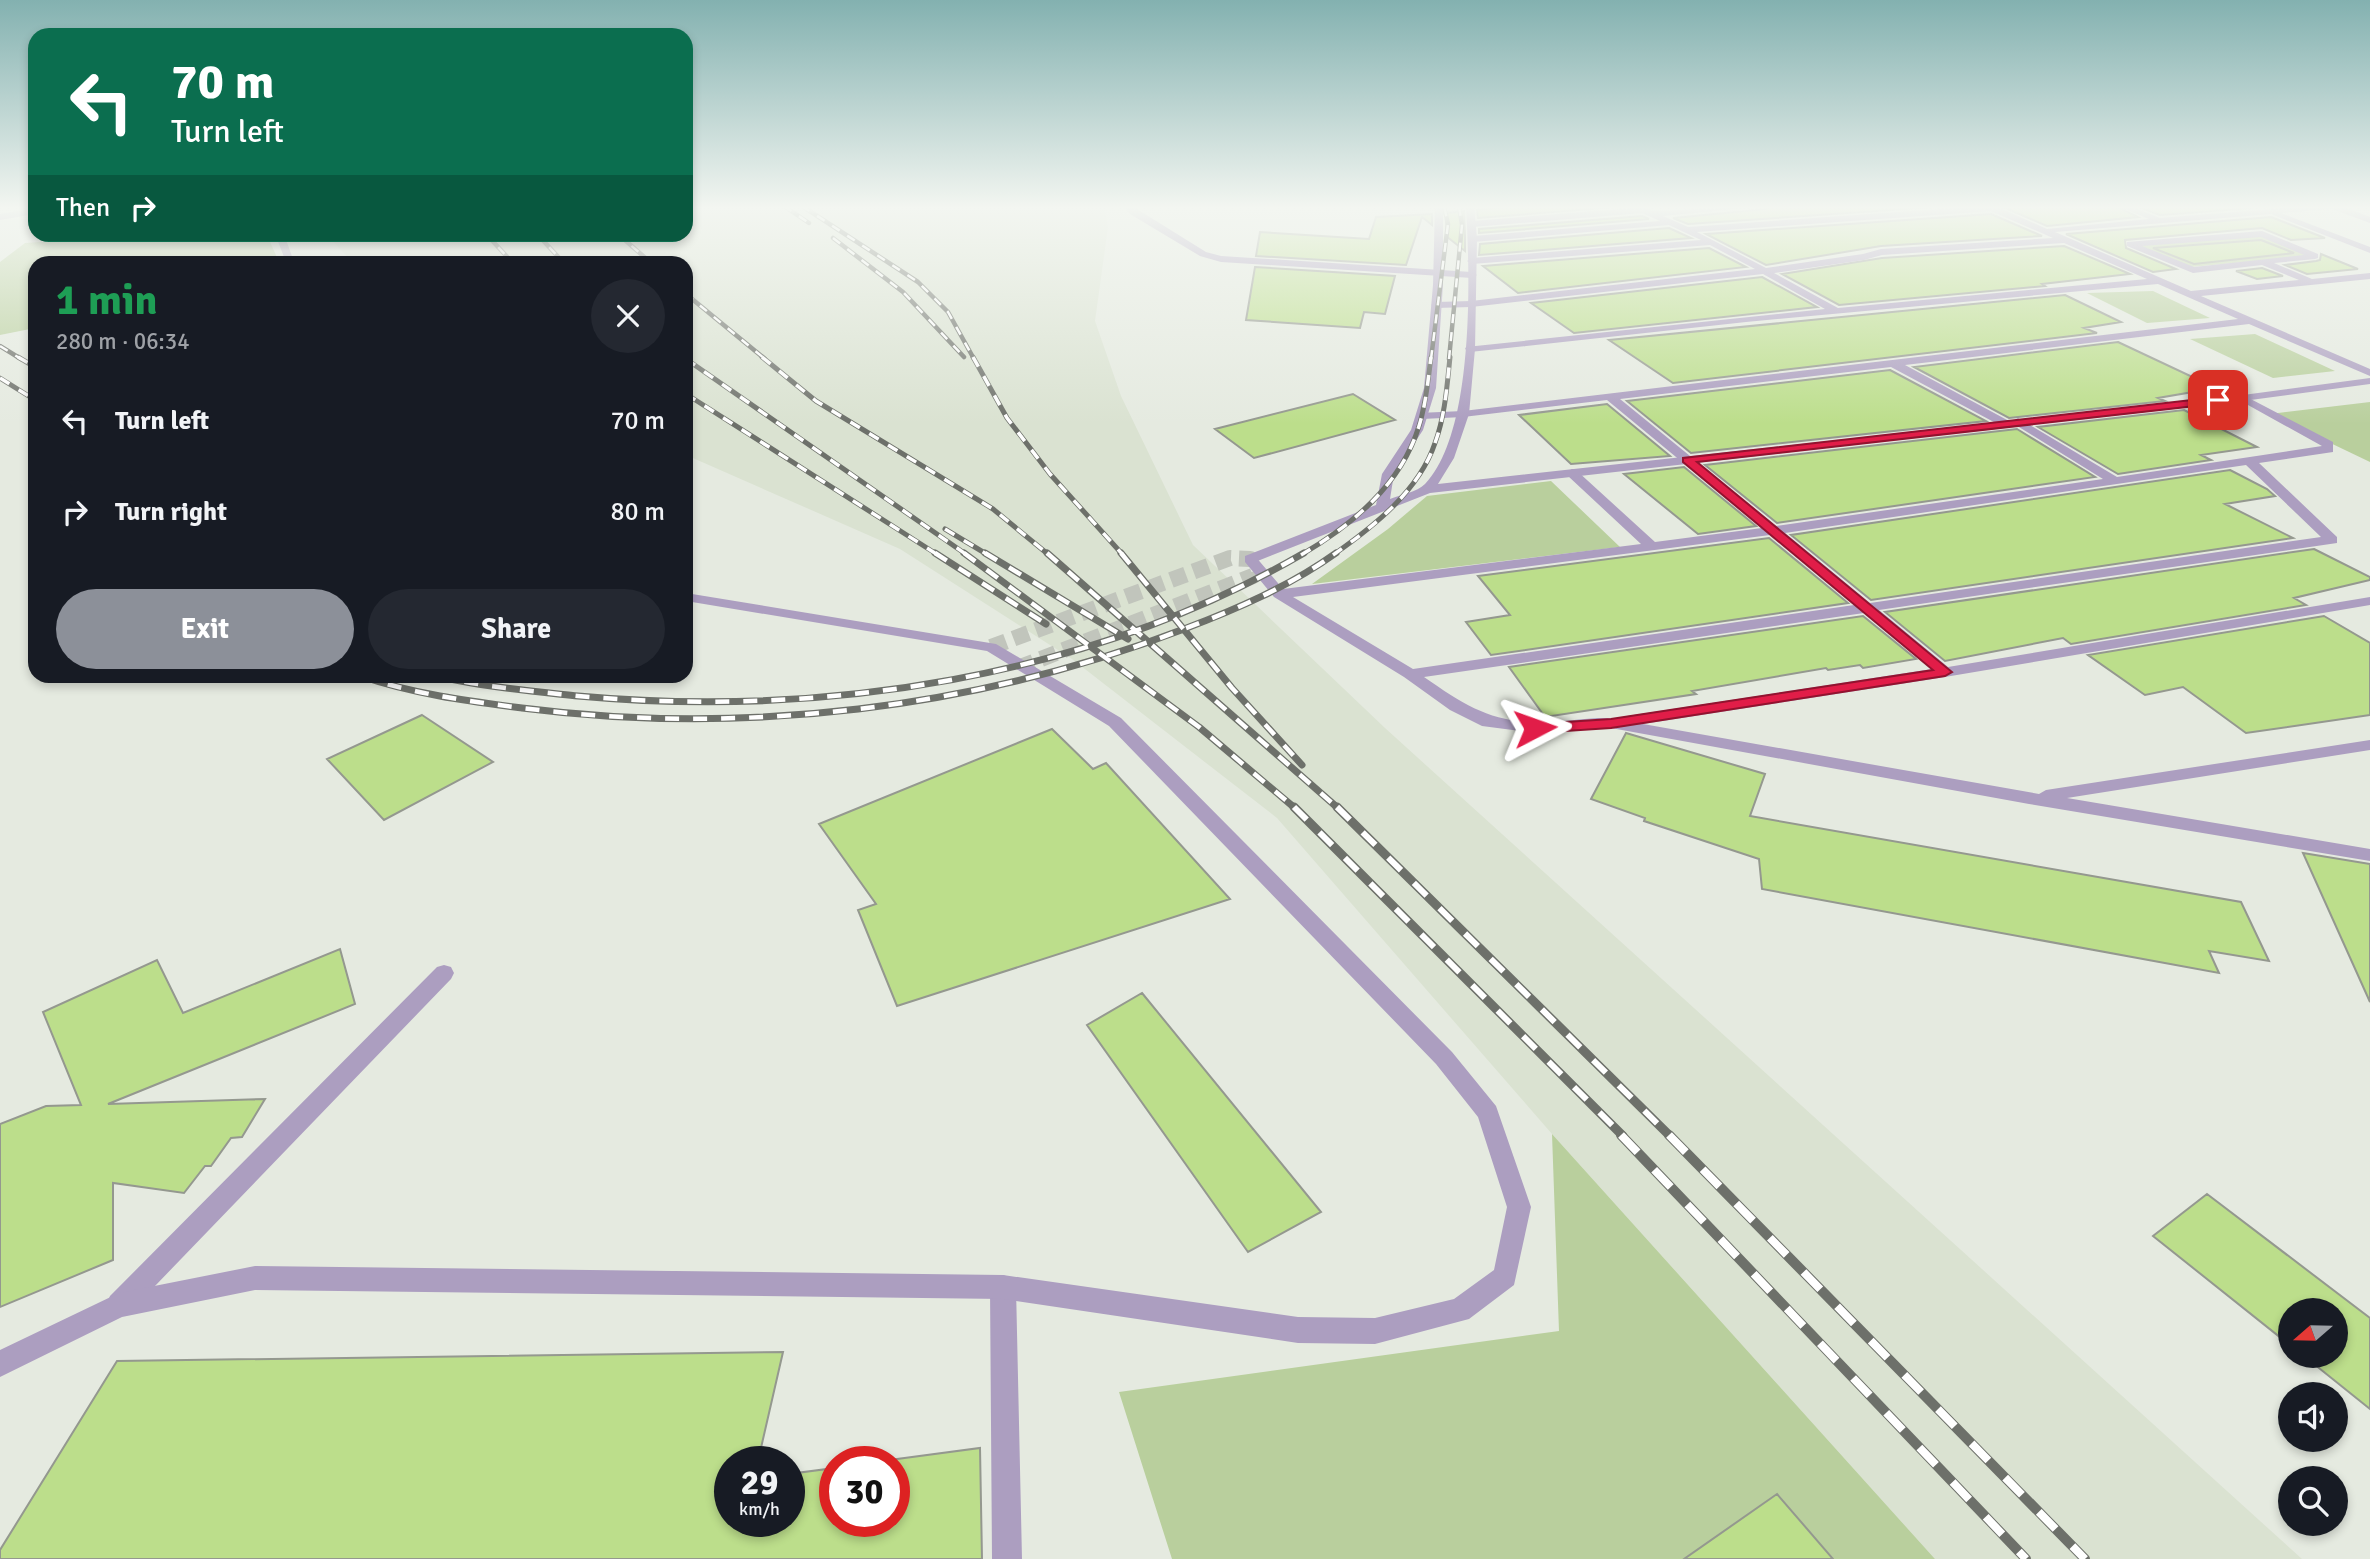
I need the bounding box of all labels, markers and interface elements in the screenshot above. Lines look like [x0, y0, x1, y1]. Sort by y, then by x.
text: 70 m [171, 52, 274, 112]
icon: left [56, 56, 147, 147]
text: Turn left [171, 112, 284, 151]
icon: right [124, 189, 162, 227]
text: Then [56, 192, 110, 224]
text: 1 min [56, 275, 157, 326]
button: close [591, 279, 665, 353]
text: 280 m · 06:34 [56, 327, 190, 356]
pin [2188, 370, 2248, 430]
icon: arrive [2199, 381, 2237, 419]
icon: left [56, 402, 94, 440]
text: Turn left [115, 405, 209, 437]
text: 70 m [610, 405, 665, 437]
icon: right [56, 493, 94, 531]
text: Turn right [115, 496, 227, 528]
text: 80 m [610, 496, 665, 528]
button: Exit [56, 589, 354, 669]
button: Share [368, 589, 665, 669]
position arrow [1498, 691, 1572, 765]
north arrow [2278, 1298, 2348, 1368]
map controls [2278, 1298, 2348, 1536]
button: sound [2278, 1382, 2348, 1452]
speed limit sign: 30 [819, 1446, 910, 1537]
text: 29 [741, 1461, 778, 1504]
button: search [2278, 1466, 2348, 1536]
text: km/h [739, 1498, 780, 1520]

